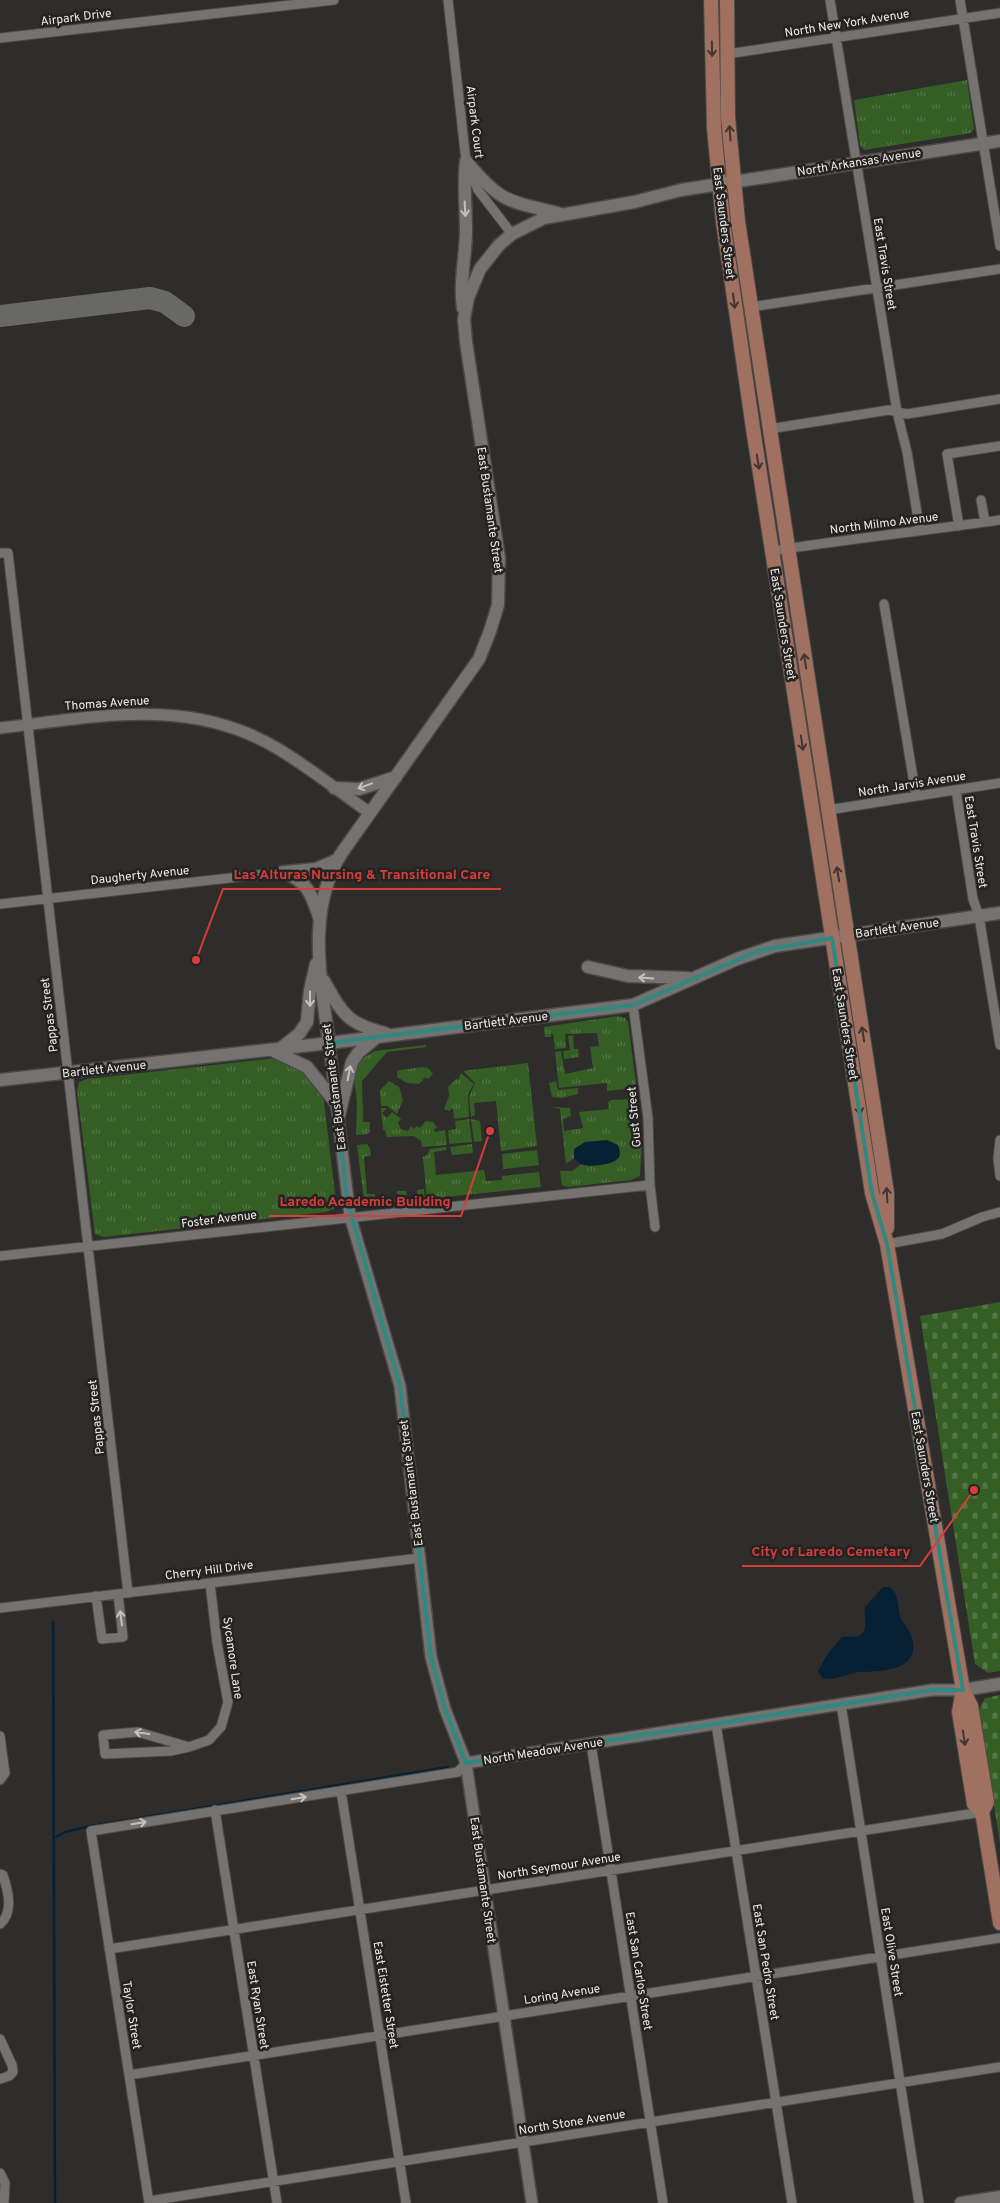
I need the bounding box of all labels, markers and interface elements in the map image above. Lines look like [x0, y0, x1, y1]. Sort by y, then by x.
street label: Airpark Drive [40, 6, 113, 30]
street label: North New York Avenue [784, 6, 911, 42]
one-way arrow [707, 40, 717, 56]
street label: Airpark Court [462, 85, 486, 160]
one-way arrow [725, 125, 734, 141]
street label: North Arkansas Avenue [796, 145, 922, 181]
street label: East Saunders Street [708, 166, 738, 280]
one-way arrow [460, 201, 469, 217]
street label: East Travis Street [869, 217, 899, 311]
one-way arrow [730, 293, 740, 309]
street label: East Bustamante Street [472, 446, 506, 574]
one-way arrow [753, 453, 763, 469]
street label: North Milmo Avenue [829, 509, 939, 539]
street label: East Saunders Street [765, 567, 799, 681]
one-way arrow [799, 654, 809, 670]
street label: Thomas Avenue [64, 693, 150, 715]
one-way arrow [797, 735, 807, 751]
street label: North Jarvis Avenue [857, 769, 967, 801]
one-way arrow [358, 782, 374, 791]
street label: East Travis Street [960, 795, 990, 889]
callout: Las Alturas Nursing & Transitional Care [223, 860, 501, 889]
street label: Daugherty Avenue [90, 863, 190, 889]
one-way arrow [832, 866, 842, 882]
text: Las Alturas Nursing & Transitional Care [234, 867, 491, 884]
street label: Bartlett Avenue [854, 915, 940, 943]
street label: East Saunders Street [827, 967, 861, 1081]
one-way arrow [639, 973, 655, 982]
street label: Pappas Street [37, 977, 63, 1053]
one-way arrow [305, 991, 315, 1007]
street label: Bartlett Avenue [463, 1009, 549, 1035]
street label: East Bustamante Street [319, 1023, 351, 1151]
one-way arrow [857, 1027, 867, 1043]
street label: Bartlett Avenue [61, 1058, 147, 1082]
one-way arrow [344, 1065, 354, 1081]
street label: Gust Street [624, 1086, 646, 1148]
one-way arrow [854, 1099, 864, 1115]
callout: Laredo Academic Building [269, 1187, 461, 1216]
one-way arrow [882, 1187, 891, 1203]
text: Laredo Academic Building [279, 1194, 451, 1211]
street label: Foster Avenue [180, 1207, 258, 1233]
street label: Pappas Street [85, 1379, 109, 1455]
street label: East Saunders Street [906, 1410, 942, 1524]
street label: East Bustamante Street [396, 1419, 428, 1547]
callout: City of Laredo Cemetary [742, 1537, 920, 1566]
text: City of Laredo Cemetary [752, 1544, 910, 1561]
street label: Cherry Hill Drive [164, 1558, 254, 1584]
one-way arrow [116, 1610, 126, 1626]
street label: Sycamore Lane [218, 1616, 246, 1700]
one-way arrow [135, 1728, 151, 1738]
one-way arrow [959, 1729, 969, 1745]
street label: North Meadow Avenue [482, 1735, 604, 1769]
one-way arrow [291, 1792, 307, 1802]
street label: East Bustamante Street [465, 1816, 499, 1944]
one-way arrow [131, 1818, 147, 1828]
street label: North Seymour Avenue [496, 1849, 622, 1885]
street label: East San Pedro Street [748, 1903, 782, 2021]
street label: East Olive Street [876, 1907, 906, 1998]
street label: East San Carlos Street [621, 1911, 655, 2031]
street label: East Eistetter Street [369, 1940, 401, 2050]
street label: East Ryan Street [242, 1960, 272, 2050]
street label: Taylor Street [118, 1980, 144, 2051]
street label: Loring Avenue [523, 1981, 602, 2009]
street label: North Stone Avenue [518, 2107, 627, 2139]

